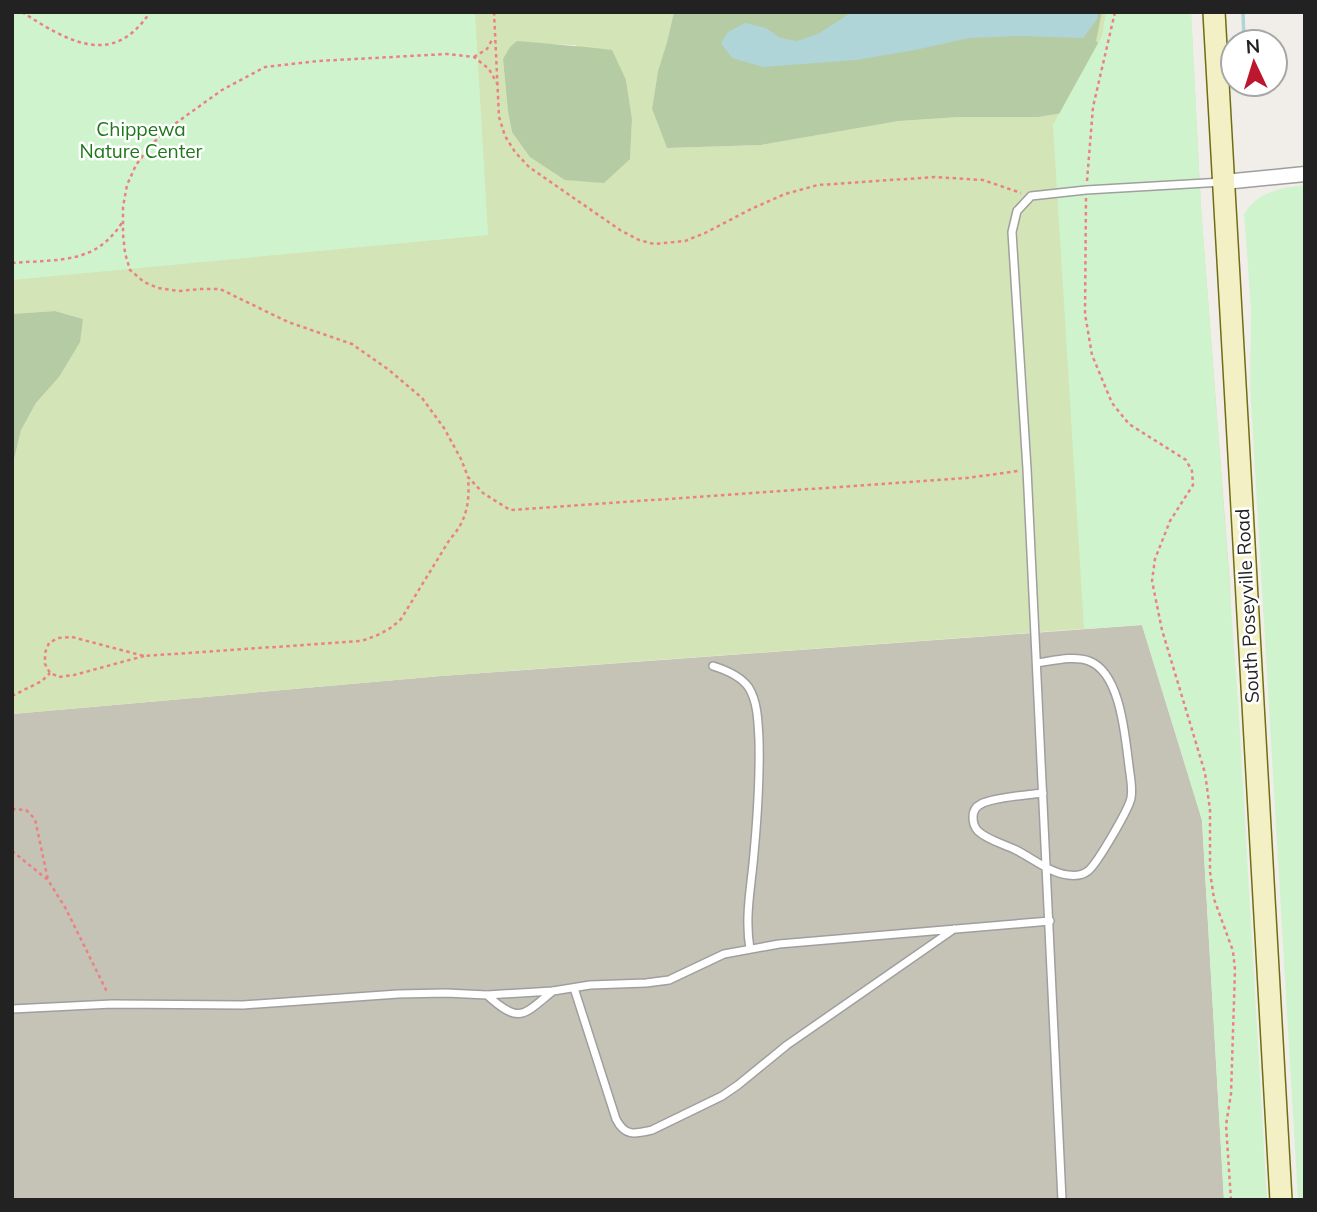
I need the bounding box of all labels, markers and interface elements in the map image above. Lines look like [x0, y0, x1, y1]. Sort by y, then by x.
north arrow [1219, 28, 1289, 98]
text: N [1245, 34, 1261, 59]
park label: Chippewa Nature Center [80, 117, 203, 163]
street label: South Poseyville Road [1230, 508, 1264, 704]

